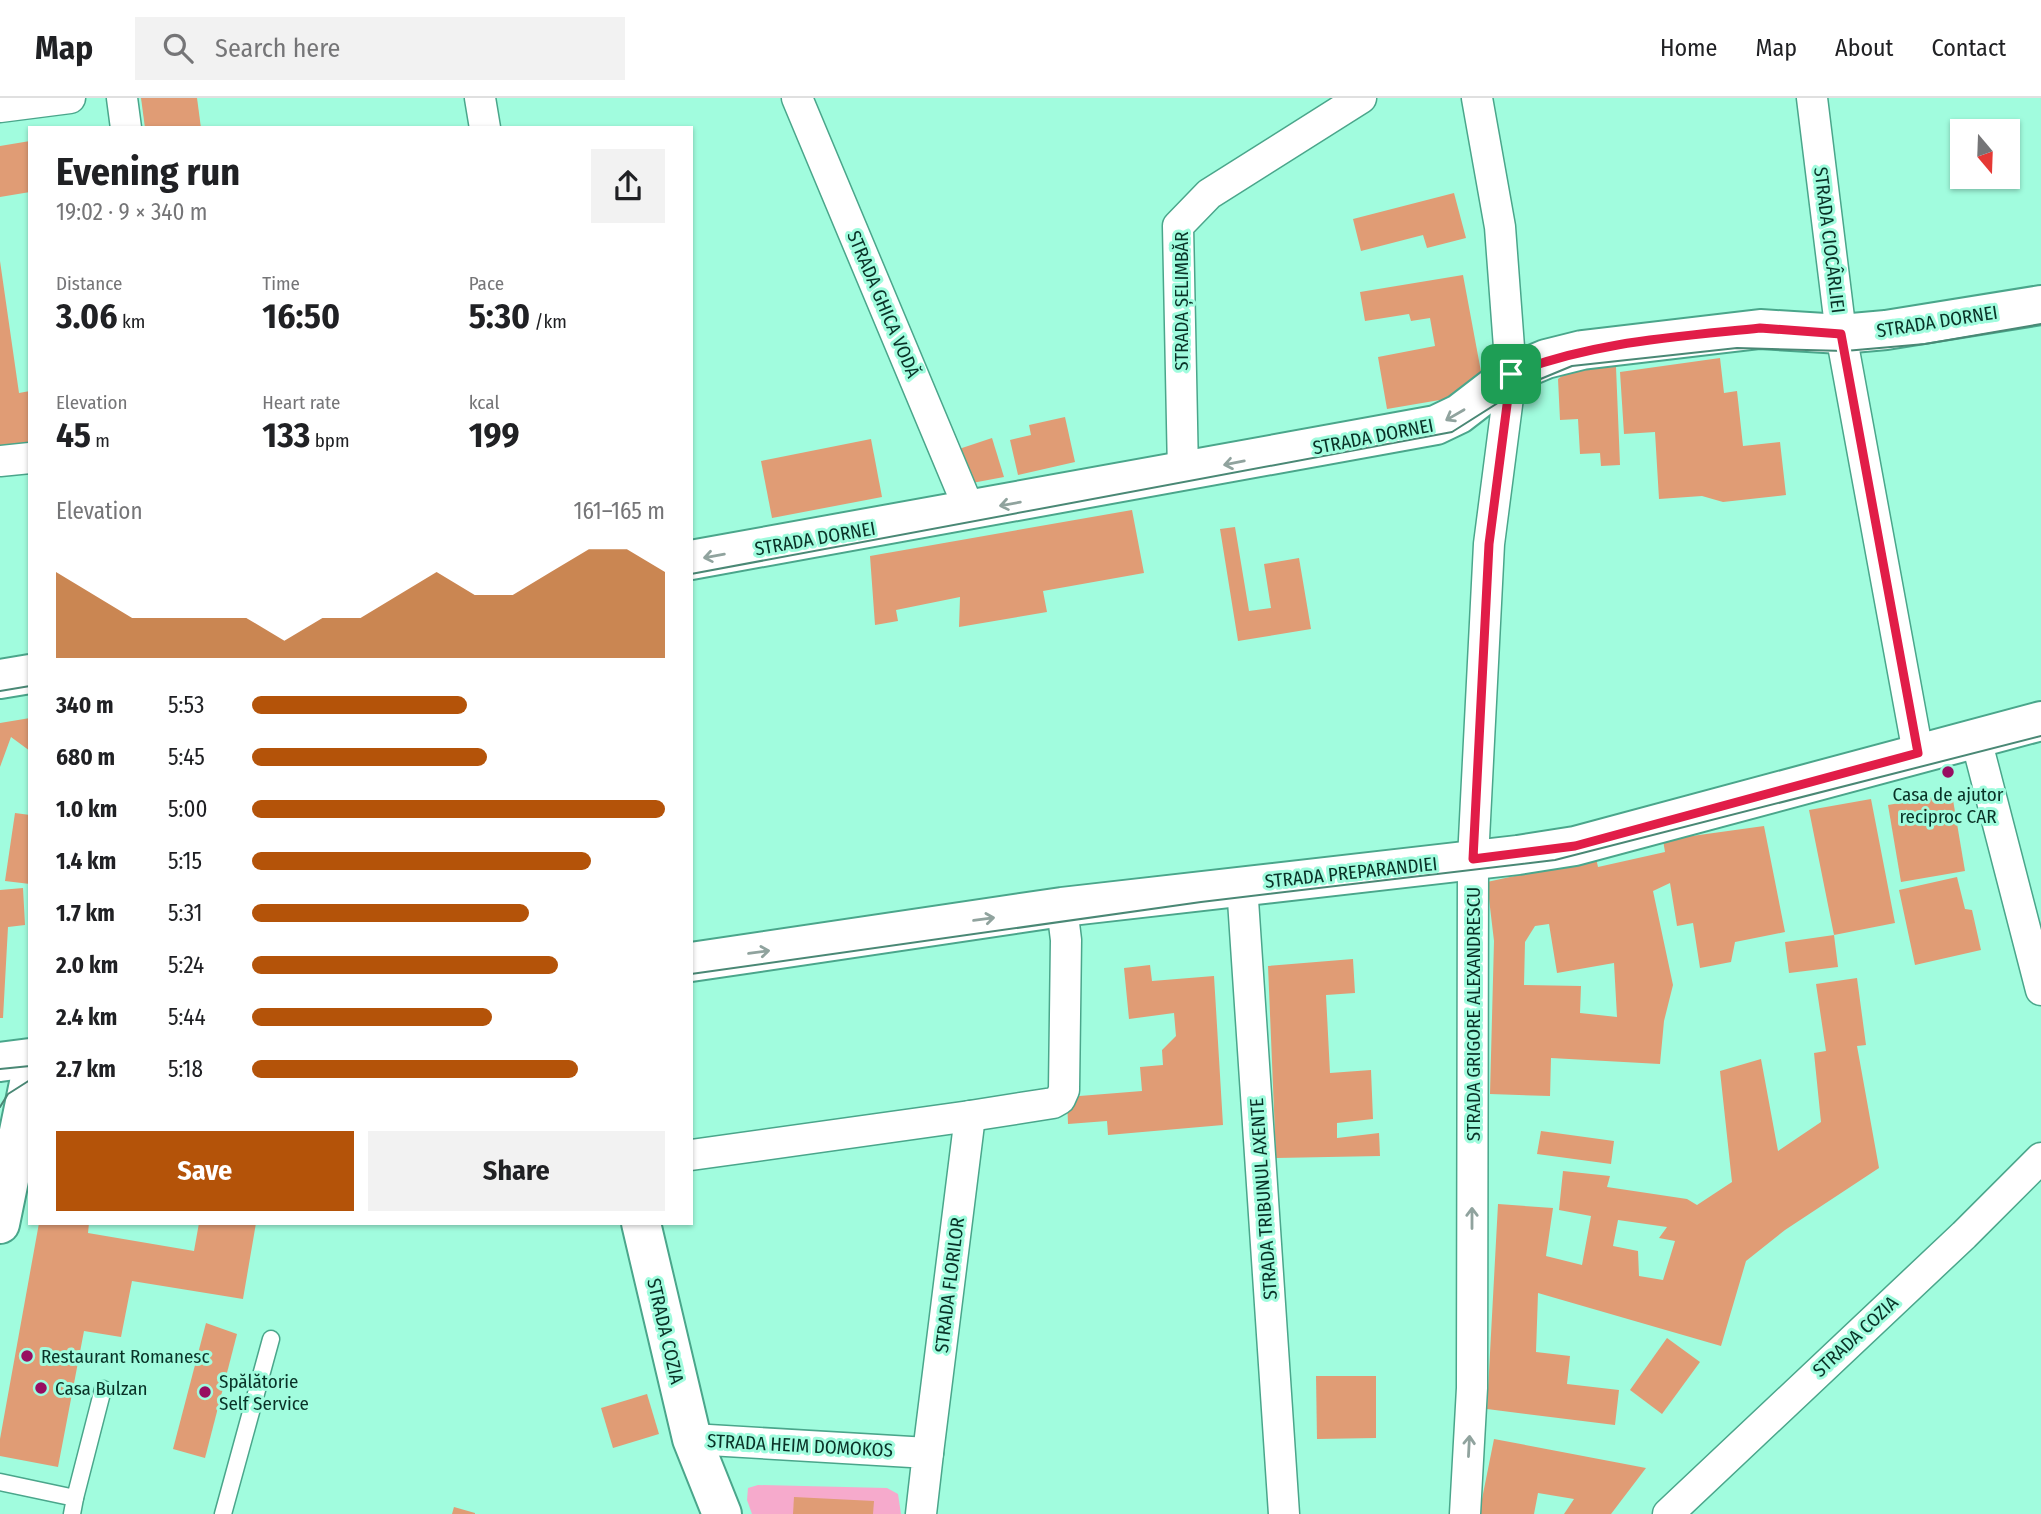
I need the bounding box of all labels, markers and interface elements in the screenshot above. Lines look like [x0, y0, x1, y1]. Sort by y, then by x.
search box [135, 17, 625, 80]
text: Map [35, 28, 93, 68]
icon: search [159, 29, 197, 67]
text: Search here [215, 33, 340, 64]
text: Home [1660, 34, 1717, 62]
text: Map [1755, 34, 1797, 62]
text: About [1835, 34, 1893, 62]
text: Contact [1931, 34, 2006, 62]
north arrow [1950, 119, 2020, 189]
map controls [1950, 119, 2020, 189]
text: Evening run [56, 149, 240, 195]
button: share [591, 149, 665, 223]
street label: STRADA CIOCÂRLIEI [1809, 166, 1850, 315]
text: 19:02 · 9 × 340 m [56, 198, 207, 226]
street label: STRADA GHICA VODĂ [842, 227, 925, 381]
street label: STRADA ȘELIMBĂR [1170, 231, 1193, 371]
text: Distance [56, 272, 123, 295]
text: Time [262, 272, 300, 295]
text: Pace [469, 272, 504, 295]
text: 3.06 [56, 295, 118, 337]
text: 16:50 [262, 295, 340, 337]
text: 5:30 [469, 295, 530, 337]
street label: STRADA DORNEI [1875, 301, 1999, 342]
text: km [118, 310, 145, 333]
text: /km [530, 310, 567, 333]
pin [1481, 344, 1541, 404]
icon: arrive [1492, 355, 1530, 393]
text: Elevation [56, 391, 128, 414]
text: Heart rate [262, 391, 340, 414]
text: kcal [469, 391, 499, 414]
one-way arrow [1446, 408, 1466, 422]
text: 45 [56, 414, 91, 456]
text: 133 [262, 414, 310, 456]
text: 199 [469, 414, 520, 456]
street label: STRADA DORNEI [1311, 414, 1435, 459]
text: m [91, 429, 110, 452]
text: bpm [310, 429, 350, 452]
one-way arrow [1223, 456, 1246, 470]
text: Elevation [56, 497, 143, 525]
text: 161–165 m [573, 497, 665, 525]
one-way arrow [999, 498, 1022, 511]
street label: STRADA DORNEI [753, 517, 877, 560]
one-way arrow [703, 550, 726, 563]
text: 340 m [56, 691, 114, 719]
text: 5:53 [168, 691, 204, 719]
text: 680 m [56, 743, 115, 771]
text: 5:45 [168, 743, 205, 771]
marker: Casa de ajutor reciproc CAR [1940, 764, 1956, 780]
place label: Casa de ajutor reciproc CAR [1893, 783, 2004, 828]
text: 1.0 km [56, 795, 117, 823]
text: 5:00 [168, 795, 207, 823]
text: 1.4 km [56, 847, 116, 875]
text: 5:15 [168, 847, 202, 875]
street label: STRADA PREPARANDIEI [1264, 852, 1438, 893]
street label: STRADA GRIGORE ALEXANDRESCU [1462, 887, 1485, 1141]
text: 1.7 km [56, 899, 115, 927]
text: 5:31 [168, 899, 202, 927]
one-way arrow [972, 912, 995, 925]
one-way arrow [747, 945, 770, 958]
text: 2.0 km [56, 951, 118, 979]
text: 5:24 [168, 951, 204, 979]
text: 2.4 km [56, 1003, 117, 1031]
text: 5:44 [168, 1003, 206, 1031]
text: 2.7 km [56, 1055, 116, 1083]
text: 5:18 [168, 1055, 203, 1083]
street label: STRADA TRIBUNUL AXENTE [1245, 1097, 1282, 1301]
button: Save [56, 1131, 354, 1211]
button: Share [368, 1131, 665, 1211]
one-way arrow [1465, 1207, 1479, 1230]
street label: STRADA FLORILOR [930, 1216, 969, 1354]
street label: STRADA COZIA [642, 1276, 689, 1386]
street label: STRADA COZIA [1808, 1291, 1903, 1382]
place label: Restaurant Romanesc [41, 1345, 210, 1368]
marker: Restaurant Romanesc [19, 1348, 35, 1364]
place label: Spălătorie Self Service [219, 1370, 309, 1415]
place label: Casa Bulzan [55, 1377, 148, 1400]
marker: Casa Bulzan [33, 1380, 49, 1396]
marker: Spălătorie Self Service [197, 1384, 213, 1400]
street label: STRADA HEIM DOMOKOS [706, 1429, 893, 1462]
one-way arrow [1462, 1435, 1475, 1458]

